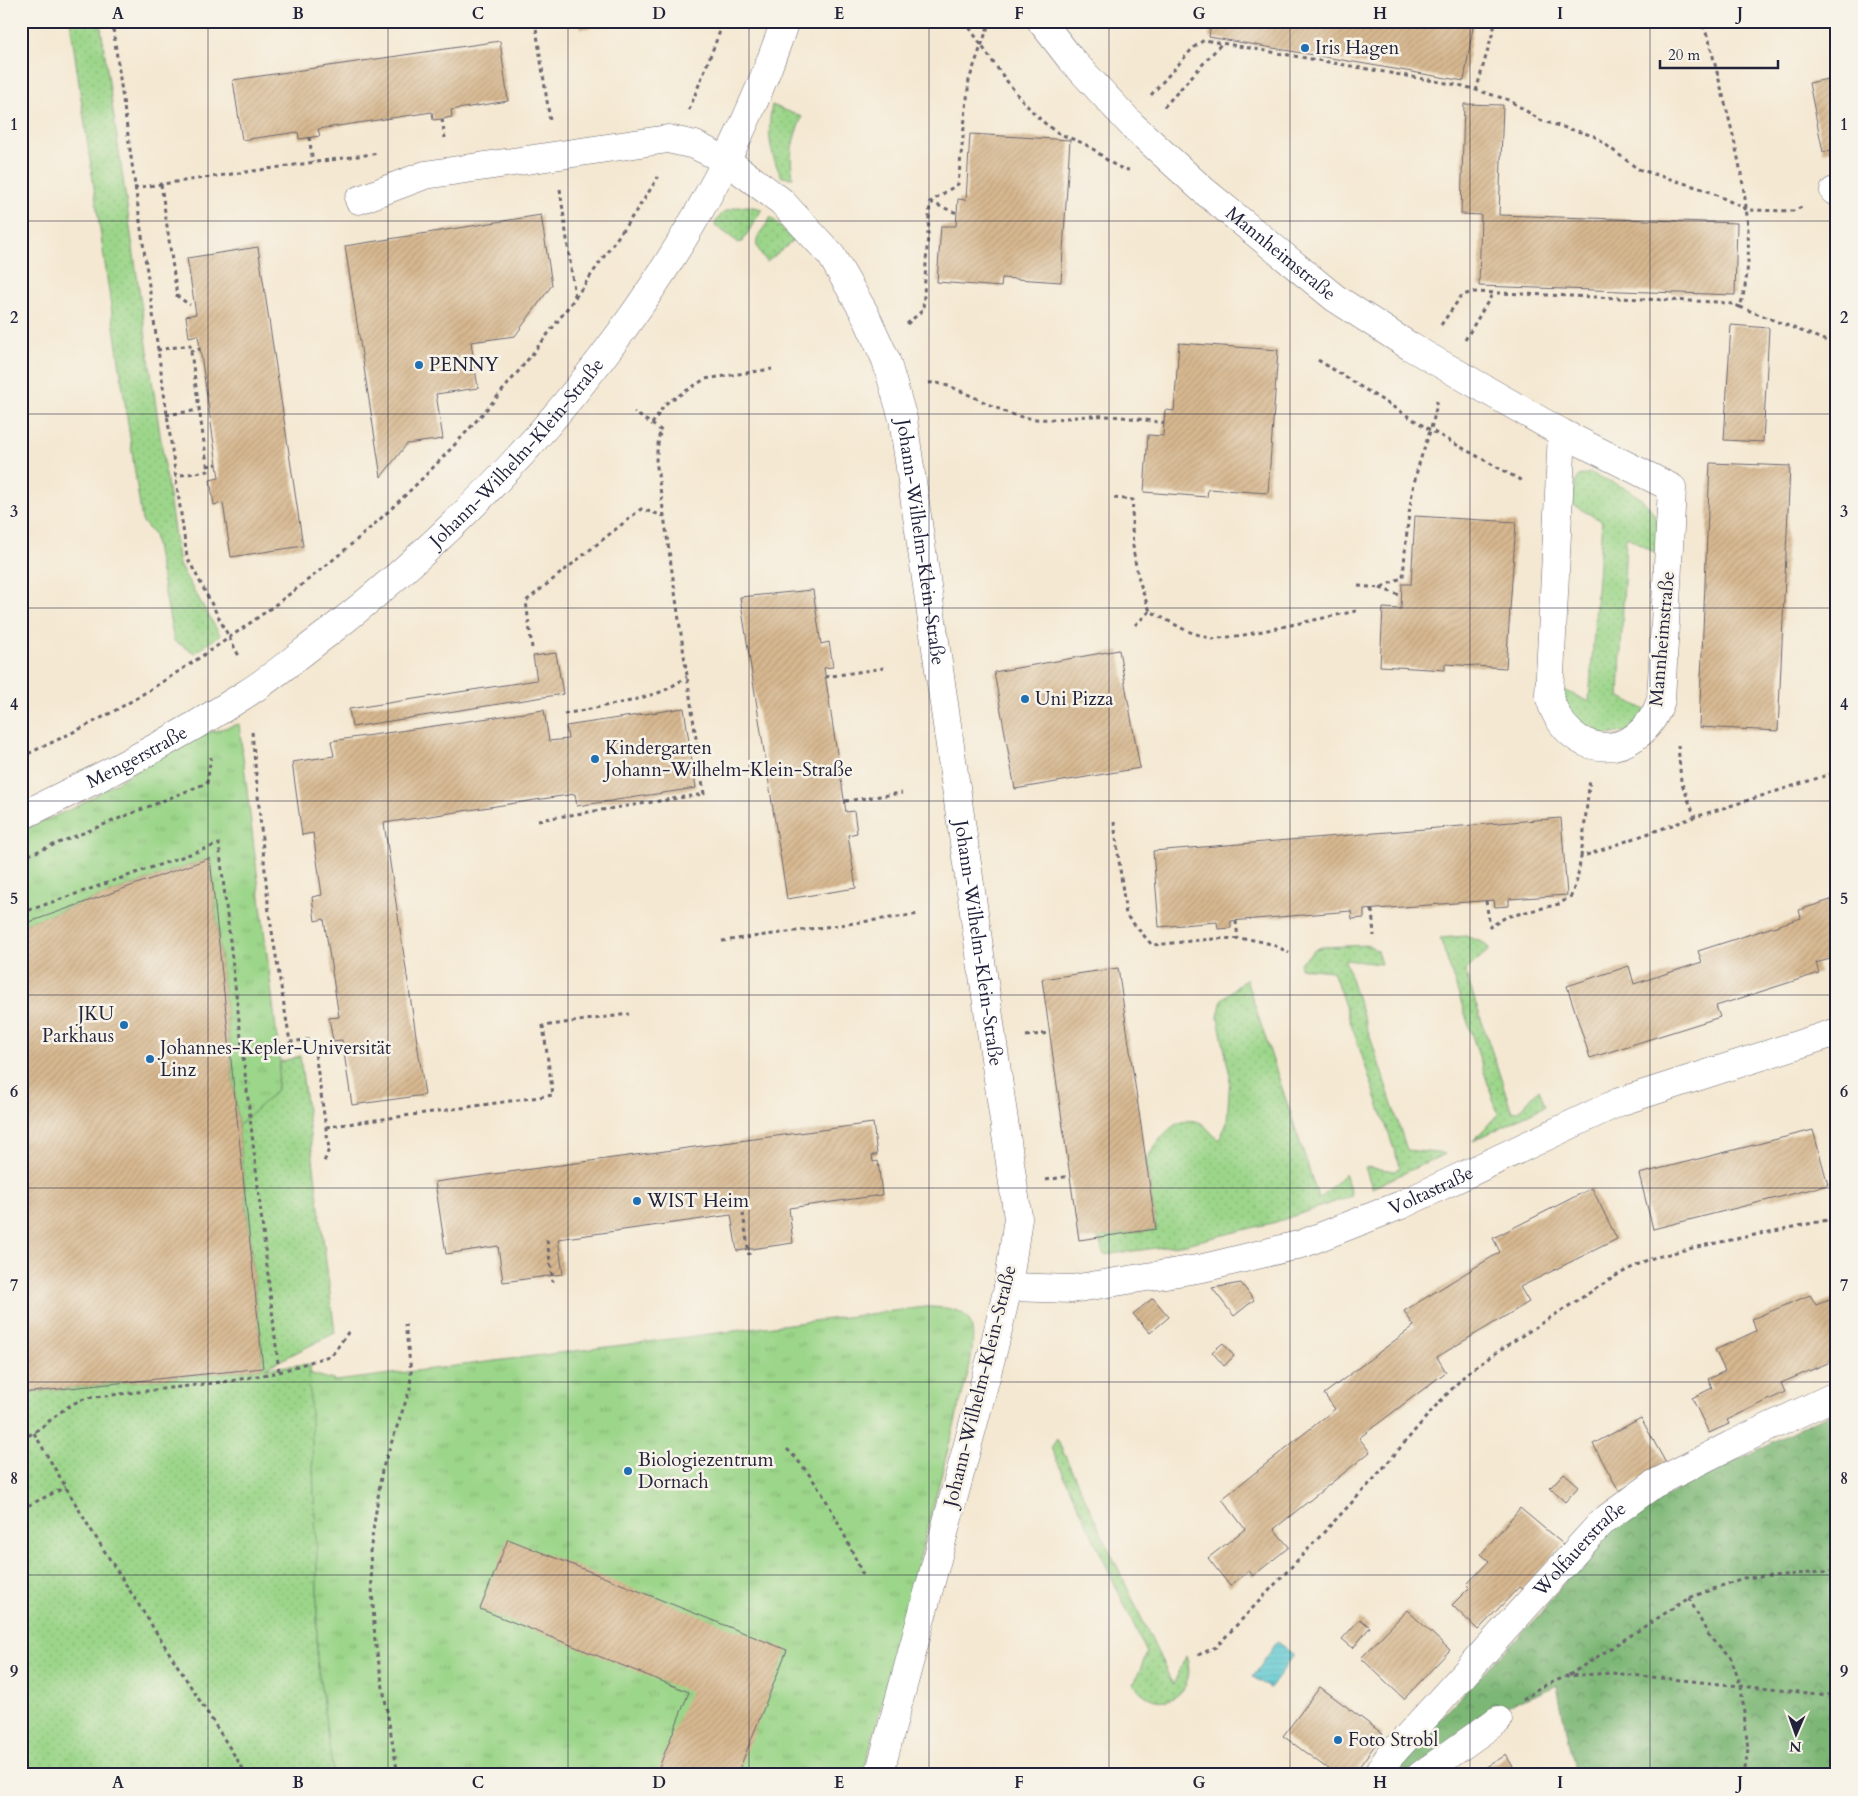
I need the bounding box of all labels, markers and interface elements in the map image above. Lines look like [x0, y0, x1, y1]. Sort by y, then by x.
text: A [112, 3, 124, 25]
text: B [292, 3, 304, 25]
text: C [472, 3, 484, 25]
text: D [652, 3, 666, 25]
text: E [834, 3, 844, 25]
text: F [1014, 3, 1024, 25]
text: G [1192, 3, 1206, 25]
text: H [1373, 3, 1387, 25]
text: I [1557, 3, 1563, 25]
text: J [1735, 3, 1743, 25]
place label: Iris Hagen [1315, 35, 1400, 61]
scale bar [1660, 38, 1778, 70]
marker: Iris Hagen [1299, 42, 1311, 54]
text: 20 m [1668, 45, 1700, 65]
text: 1 [10, 114, 18, 136]
text: 1 [1840, 114, 1848, 136]
street label: Mannheimstraße [1220, 201, 1341, 307]
text: 2 [10, 307, 18, 329]
text: 2 [1840, 307, 1848, 329]
place label: PENNY [429, 352, 499, 378]
street label: Johann-Wilhelm-Klein-Straße [422, 353, 610, 555]
marker: PENNY [413, 359, 425, 371]
street label: Johann-Wilhelm-Klein-Straße [890, 415, 951, 667]
text: 3 [10, 501, 18, 523]
text: 3 [1840, 501, 1848, 523]
street label: Mannheimstraße [1643, 570, 1681, 708]
place label: Uni Pizza [1035, 686, 1114, 712]
marker: Uni Pizza [1019, 693, 1031, 705]
text: 4 [10, 694, 18, 716]
text: 4 [1840, 694, 1848, 716]
street label: Mengerstraße [82, 719, 192, 795]
place label: Kindergarten Johann-Wilhelm-Klein-Straße [602, 735, 853, 783]
marker: Kindergarten Johann-Wilhelm-Klein-Straße [589, 753, 601, 765]
street label: Johann-Wilhelm-Klein-Straße [947, 815, 1009, 1068]
text: 5 [10, 888, 18, 910]
text: 5 [1840, 888, 1848, 910]
place label: JKU Parkhaus [42, 1001, 114, 1049]
marker: JKU Parkhaus [118, 1019, 130, 1031]
place label: Johannes-Kepler-Universität Linz [157, 1035, 391, 1083]
marker: Johannes-Kepler-Universität Linz [144, 1053, 156, 1065]
text: 6 [10, 1081, 18, 1103]
text: 6 [1840, 1081, 1848, 1103]
street label: Voltastraße [1385, 1160, 1477, 1222]
place label: WIST Heim [646, 1188, 750, 1214]
marker: WIST Heim [631, 1195, 643, 1207]
street label: Johann-Wilhelm-Klein-Straße [937, 1263, 1023, 1512]
text: 7 [10, 1275, 18, 1297]
text: 7 [1840, 1275, 1848, 1297]
place label: Biologiezentrum Dornach [638, 1447, 775, 1495]
marker: Biologiezentrum Dornach [622, 1465, 634, 1477]
text: 8 [10, 1468, 18, 1490]
text: 8 [1840, 1468, 1848, 1490]
street label: Wolfauerstraße [1527, 1495, 1631, 1603]
text: 9 [10, 1661, 18, 1683]
text: 9 [1840, 1661, 1848, 1683]
north arrow [1770, 1708, 1820, 1758]
place label: Foto Strobl [1348, 1727, 1438, 1753]
marker: Foto Strobl [1332, 1734, 1344, 1746]
text: N [1789, 1737, 1802, 1756]
text: A [112, 1772, 124, 1794]
text: B [292, 1772, 304, 1794]
text: C [472, 1772, 484, 1794]
text: D [652, 1772, 666, 1794]
text: E [834, 1772, 844, 1794]
text: F [1014, 1772, 1024, 1794]
text: G [1192, 1772, 1206, 1794]
text: H [1373, 1772, 1387, 1794]
text: I [1557, 1772, 1563, 1794]
text: J [1735, 1772, 1743, 1794]

